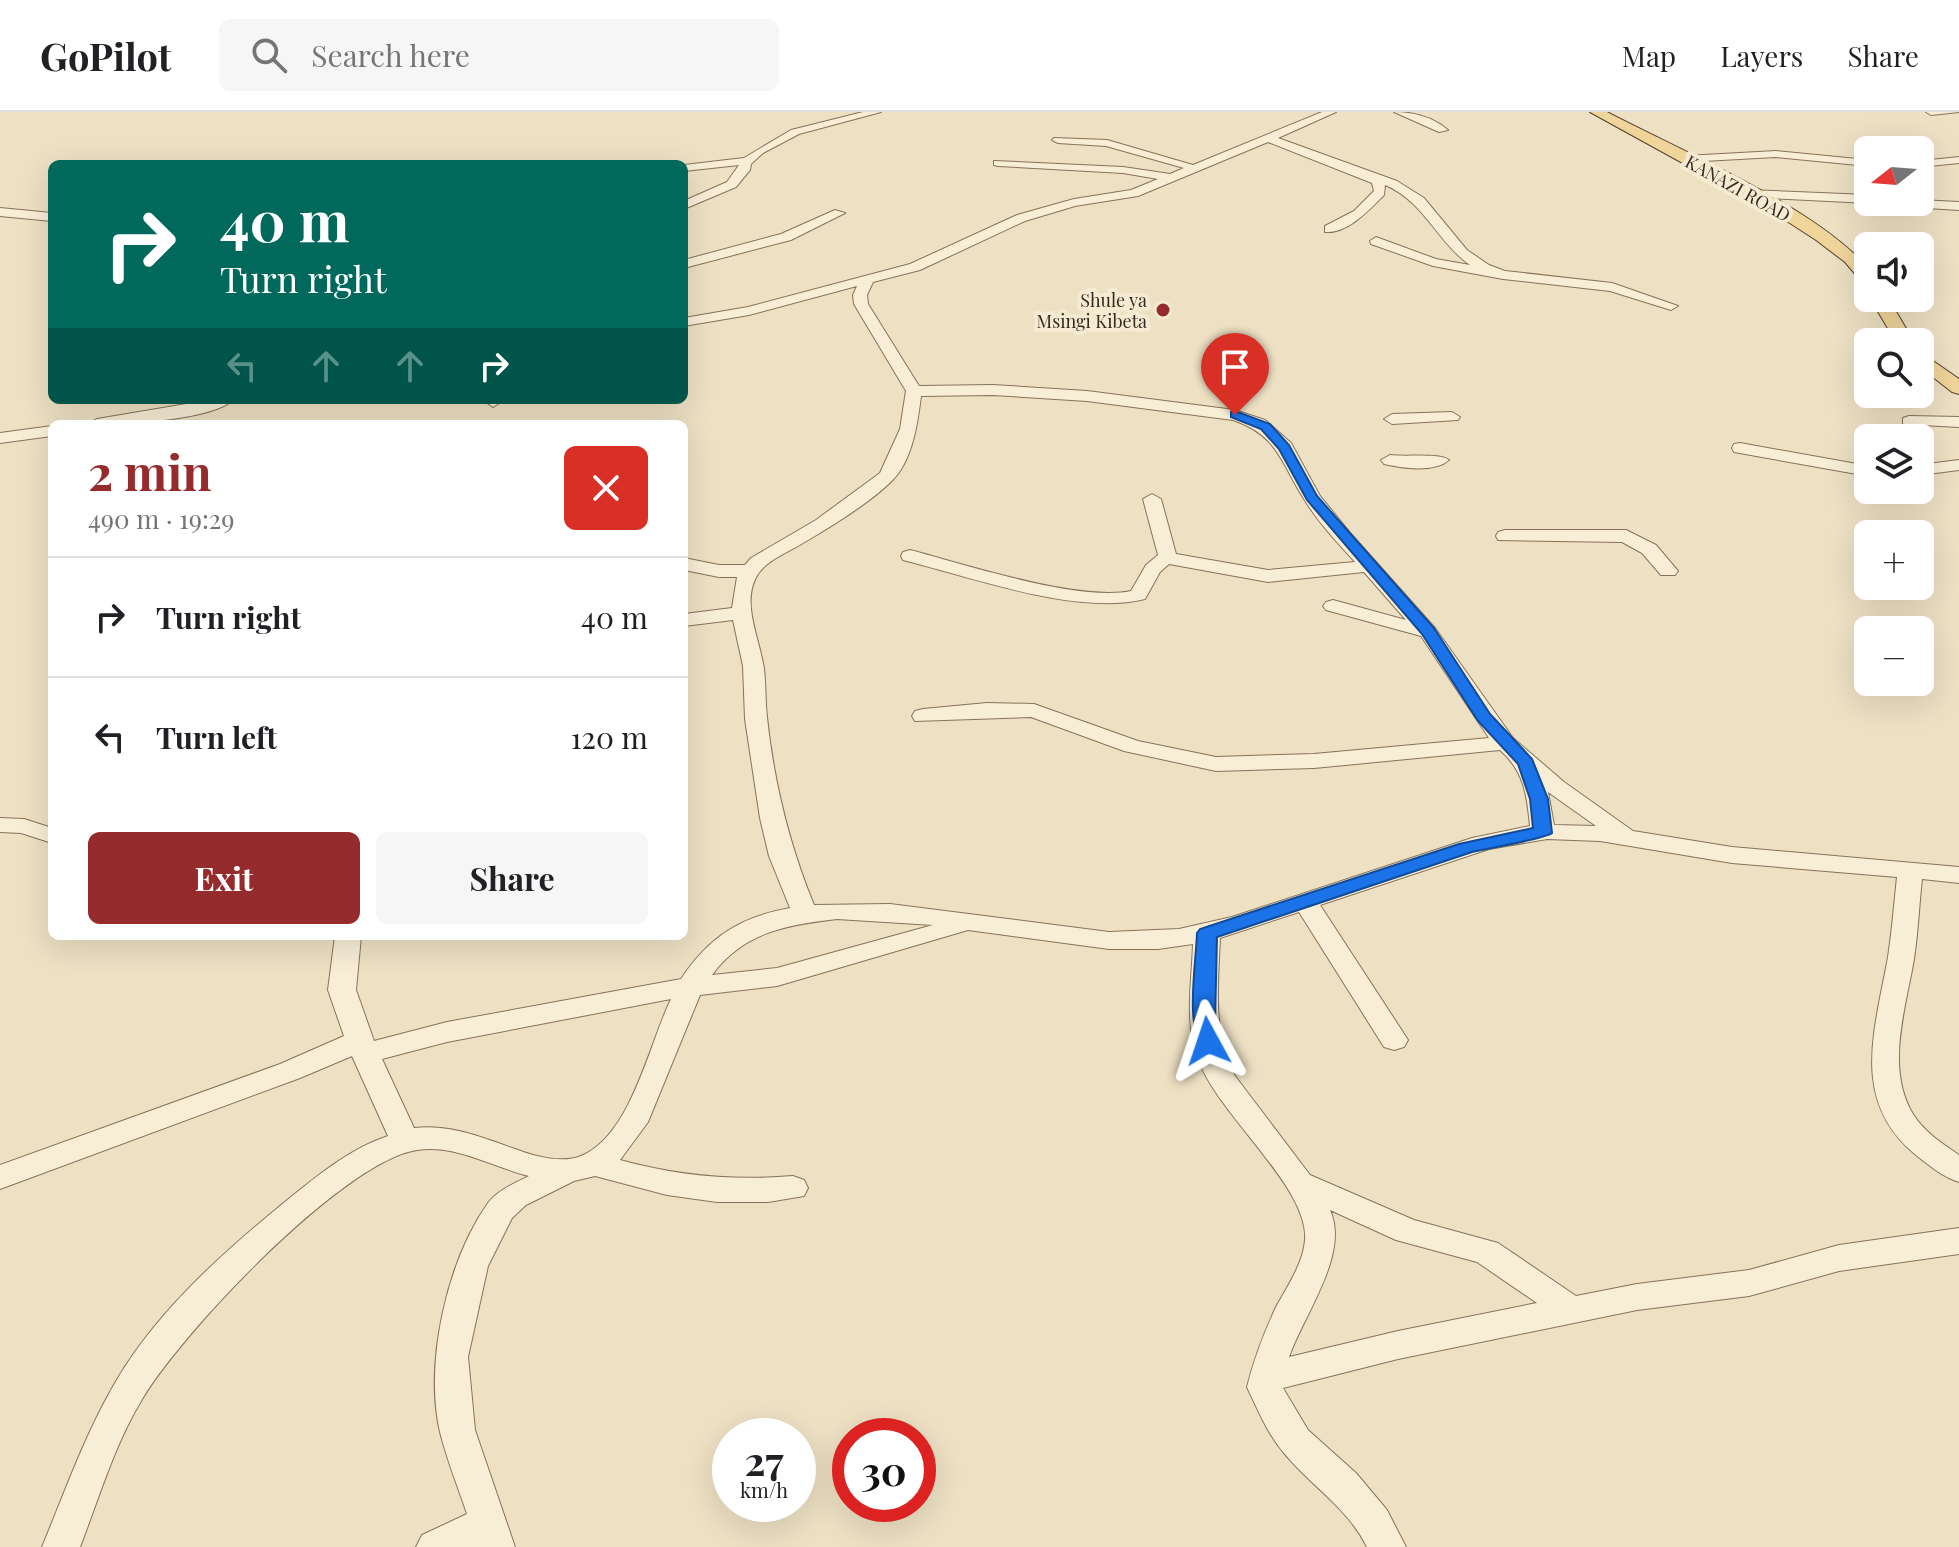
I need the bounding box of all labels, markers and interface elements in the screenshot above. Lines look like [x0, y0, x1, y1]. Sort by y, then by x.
search box [219, 19, 779, 91]
text: GoPilot [40, 30, 171, 81]
icon: search [247, 33, 291, 77]
text: Search here [311, 35, 470, 75]
text: Map [1622, 37, 1676, 74]
text: Layers [1720, 37, 1803, 74]
text: Share [1847, 37, 1919, 74]
north arrow [1854, 136, 1934, 216]
map controls [1854, 136, 1934, 696]
street label: KANAZI ROAD [1681, 149, 1795, 227]
text: 40 m [220, 182, 349, 257]
icon: right [88, 192, 192, 296]
button: sound [1854, 232, 1934, 312]
text: Turn right [220, 254, 387, 302]
place label: Shule ya Msingi Kibeta [1037, 288, 1147, 333]
marker: Shule ya Msingi Kibeta [1154, 301, 1172, 319]
button: search [1854, 328, 1934, 408]
pin [1201, 333, 1269, 415]
icon: left [220, 344, 264, 388]
icon: ahead [304, 344, 348, 388]
icon: ahead [388, 344, 432, 388]
icon: right [472, 344, 516, 388]
icon: arrive [1213, 345, 1257, 389]
button: layers [1854, 424, 1934, 504]
text: 2 min [88, 439, 212, 503]
button: close [564, 446, 648, 530]
text: 490 m · 19:29 [88, 501, 235, 536]
button: + [1854, 520, 1934, 600]
icon: right [88, 595, 132, 639]
text: Turn right [156, 597, 301, 637]
text: 40 m [581, 597, 648, 637]
button: − [1854, 616, 1934, 696]
icon: left [88, 715, 132, 759]
text: Turn left [156, 717, 277, 757]
text: 120 m [570, 717, 648, 757]
button: Exit [88, 832, 360, 924]
button: Share [376, 832, 648, 924]
position arrow [1166, 999, 1250, 1083]
speed limit sign: 30 [832, 1418, 936, 1522]
text: 27 [744, 1433, 784, 1486]
text: km/h [740, 1476, 788, 1503]

